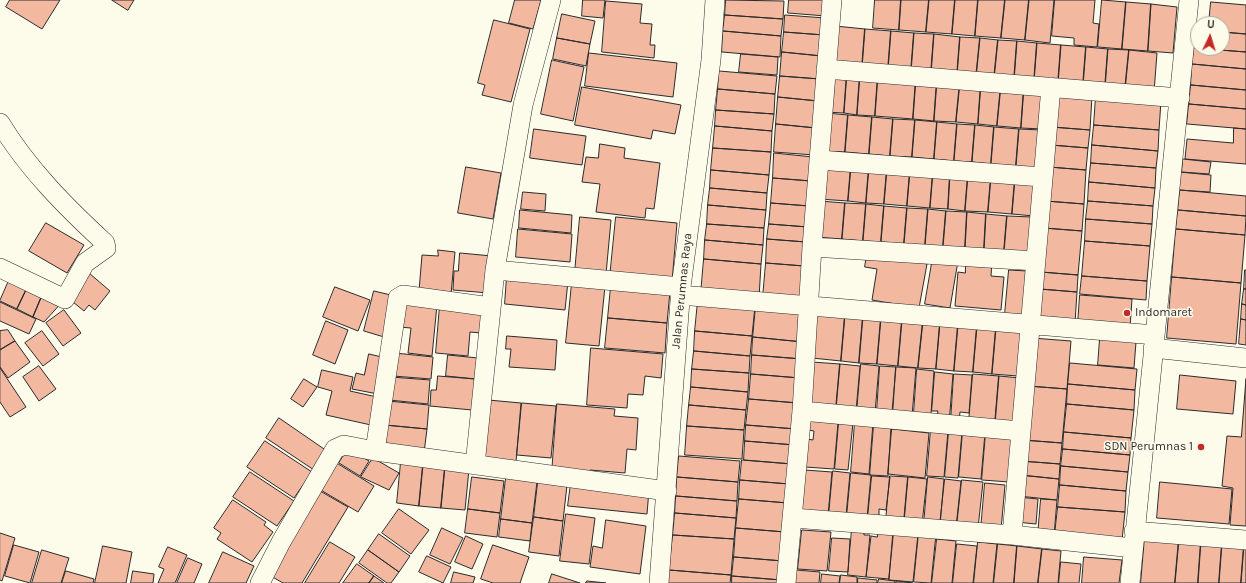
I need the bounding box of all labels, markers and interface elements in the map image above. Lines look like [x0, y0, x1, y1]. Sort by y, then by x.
north arrow [1190, 16, 1230, 56]
text: U [1207, 18, 1215, 31]
street label: Jalan Perumnas Raya [669, 232, 695, 350]
place label: Indomaret [1135, 306, 1192, 320]
marker: Indomaret [1122, 308, 1132, 318]
place label: SDN Perumnas 1 [1104, 440, 1193, 454]
marker: SDN Perumnas 1 [1196, 442, 1206, 452]

